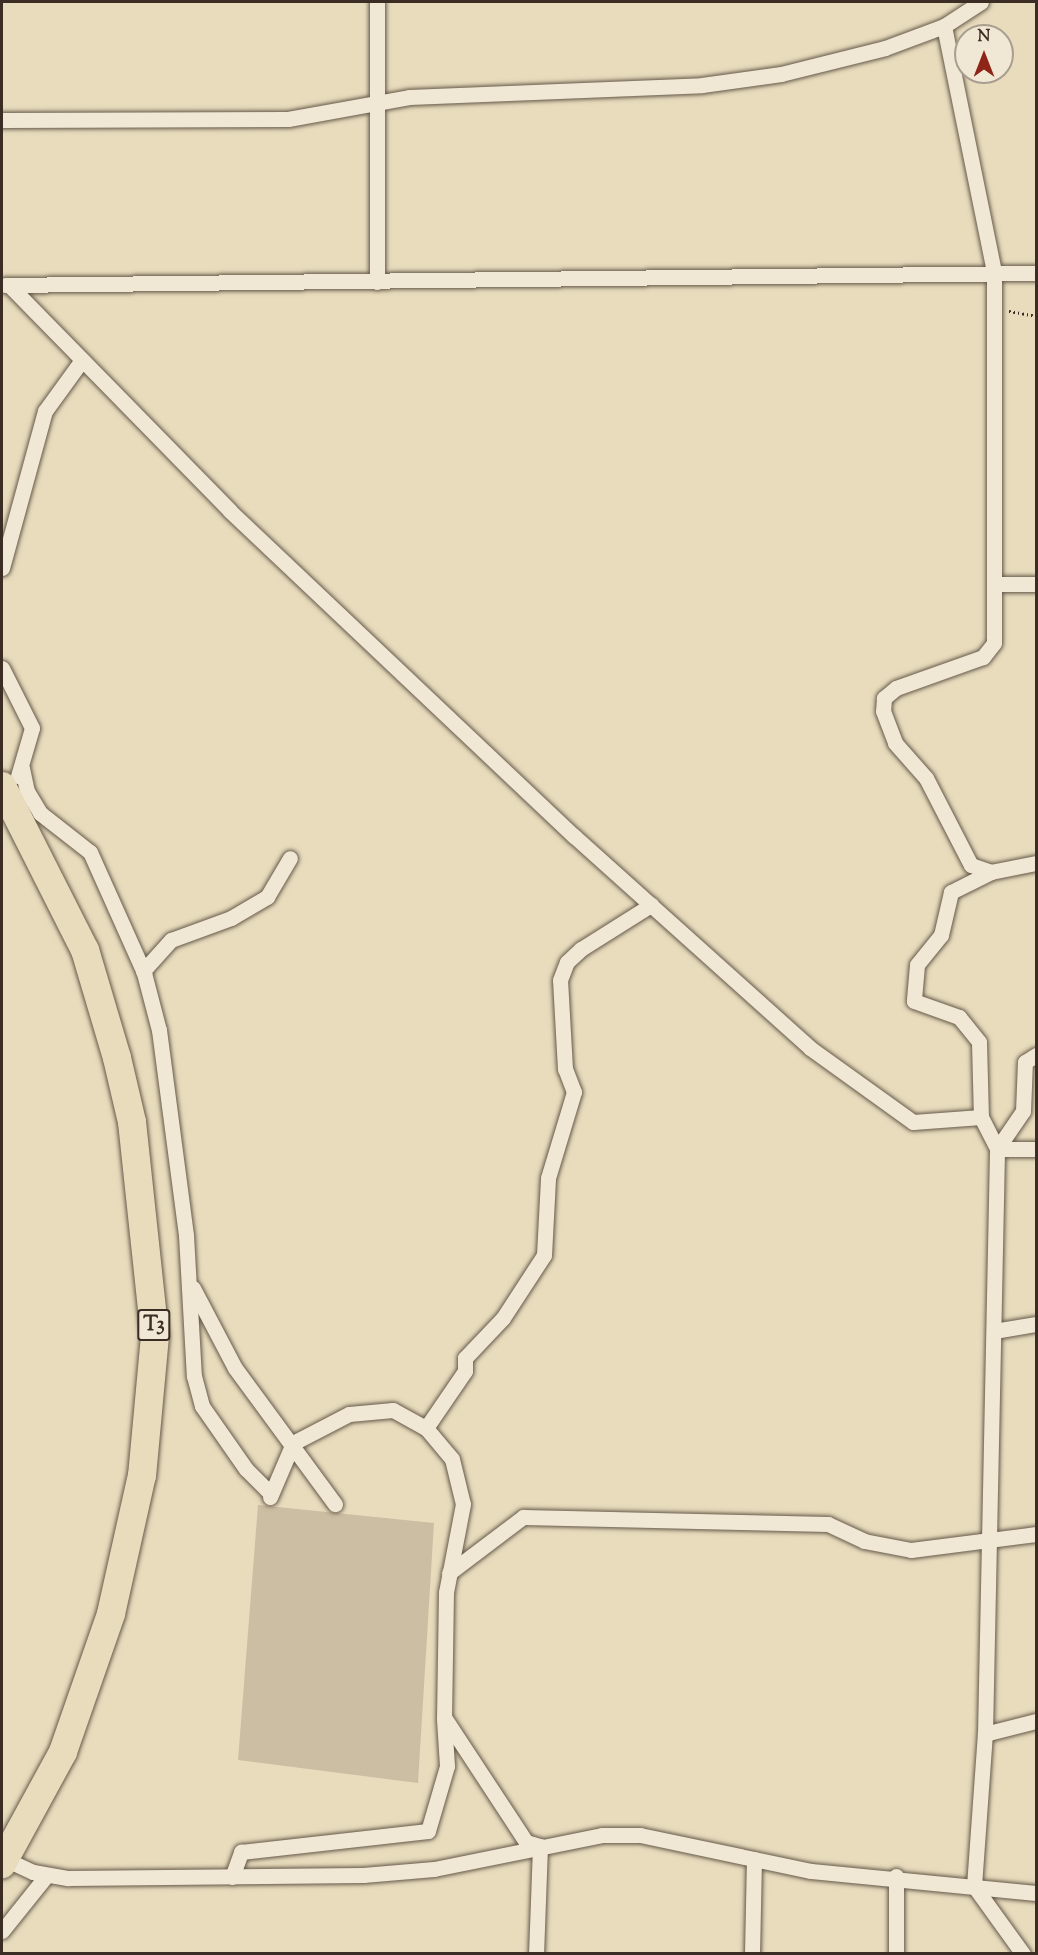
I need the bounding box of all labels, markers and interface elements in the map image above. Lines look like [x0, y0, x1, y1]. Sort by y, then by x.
north arrow [954, 24, 1014, 84]
text: N [978, 26, 990, 49]
road number: T3 [136, 1307, 172, 1343]

